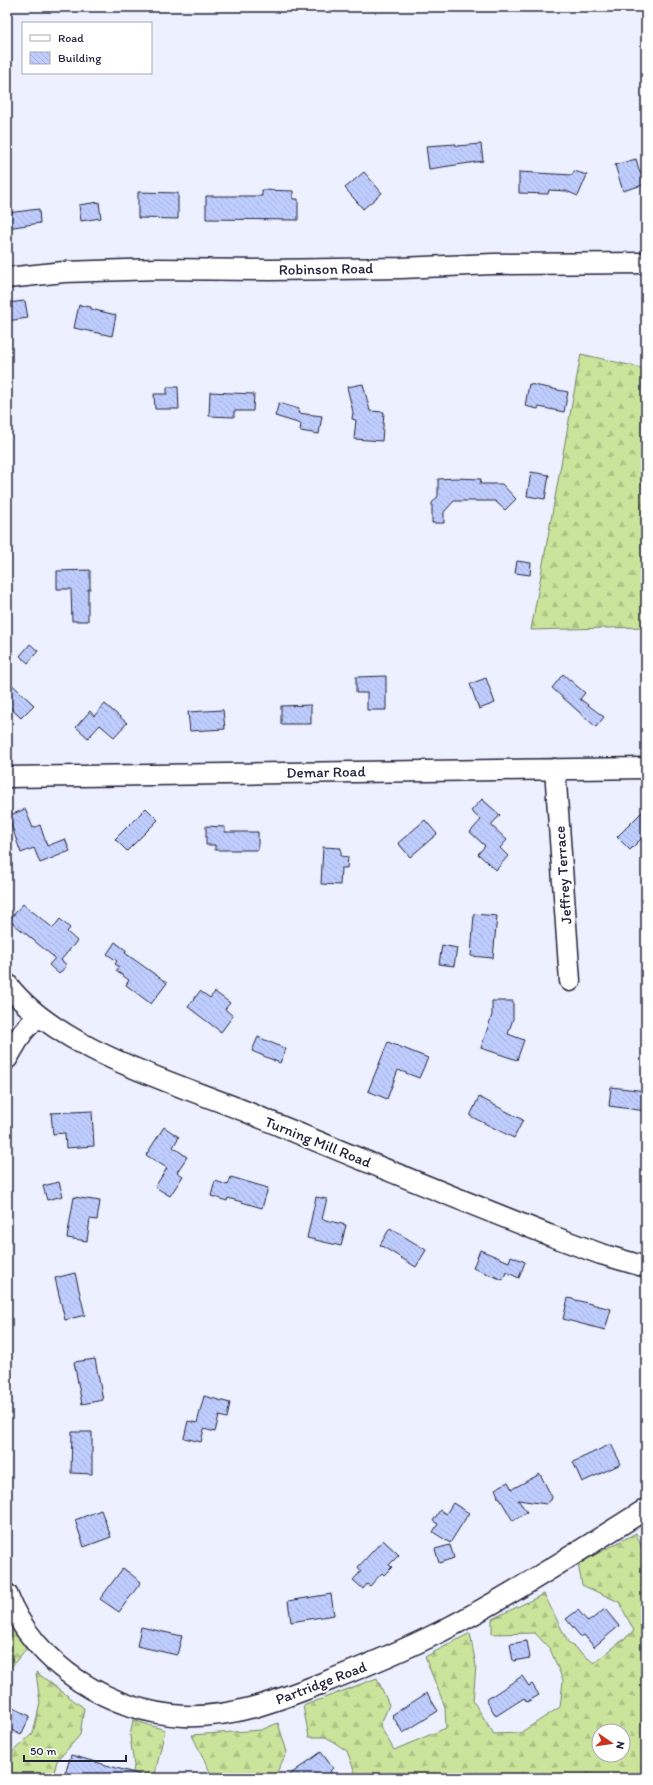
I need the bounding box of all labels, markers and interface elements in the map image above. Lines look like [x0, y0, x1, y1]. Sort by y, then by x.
legend [22, 22, 152, 74]
text: Road [58, 31, 84, 45]
text: Building [58, 51, 102, 65]
street label: Robinson Road [279, 259, 373, 279]
street label: Demar Road [286, 762, 366, 782]
street label: Jeffrey Terrace [551, 825, 575, 925]
street label: Turning Mill Road [262, 1112, 374, 1172]
street label: Partridge Road [273, 1657, 369, 1709]
north arrow [591, 1723, 631, 1763]
scale bar [24, 1737, 126, 1763]
text: N [613, 1740, 627, 1750]
text: 50 m [30, 1744, 56, 1758]

